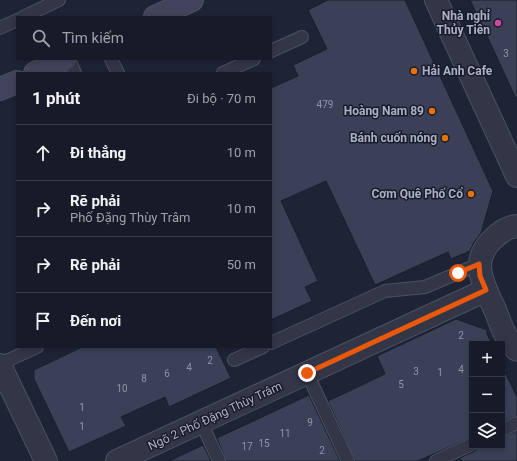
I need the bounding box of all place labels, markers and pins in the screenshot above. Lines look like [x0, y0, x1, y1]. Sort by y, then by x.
place label: Nhà nghỉ Thủy Tiên [437, 9, 491, 37]
marker: Nhà nghỉ Thủy Tiên [493, 18, 503, 28]
place label: Hải Anh Cafe [422, 64, 493, 78]
marker: Hải Anh Cafe [409, 66, 419, 76]
place label: Hoàng Nam 89 [344, 104, 424, 118]
marker: Hoàng Nam 89 [427, 106, 437, 116]
place label: Bánh cuốn nóng [350, 131, 437, 145]
marker: Bánh cuốn nóng [440, 133, 450, 143]
place label: Cơm Quê Phố Cổ [372, 187, 463, 201]
marker: Cơm Quê Phố Cổ [466, 189, 476, 199]

